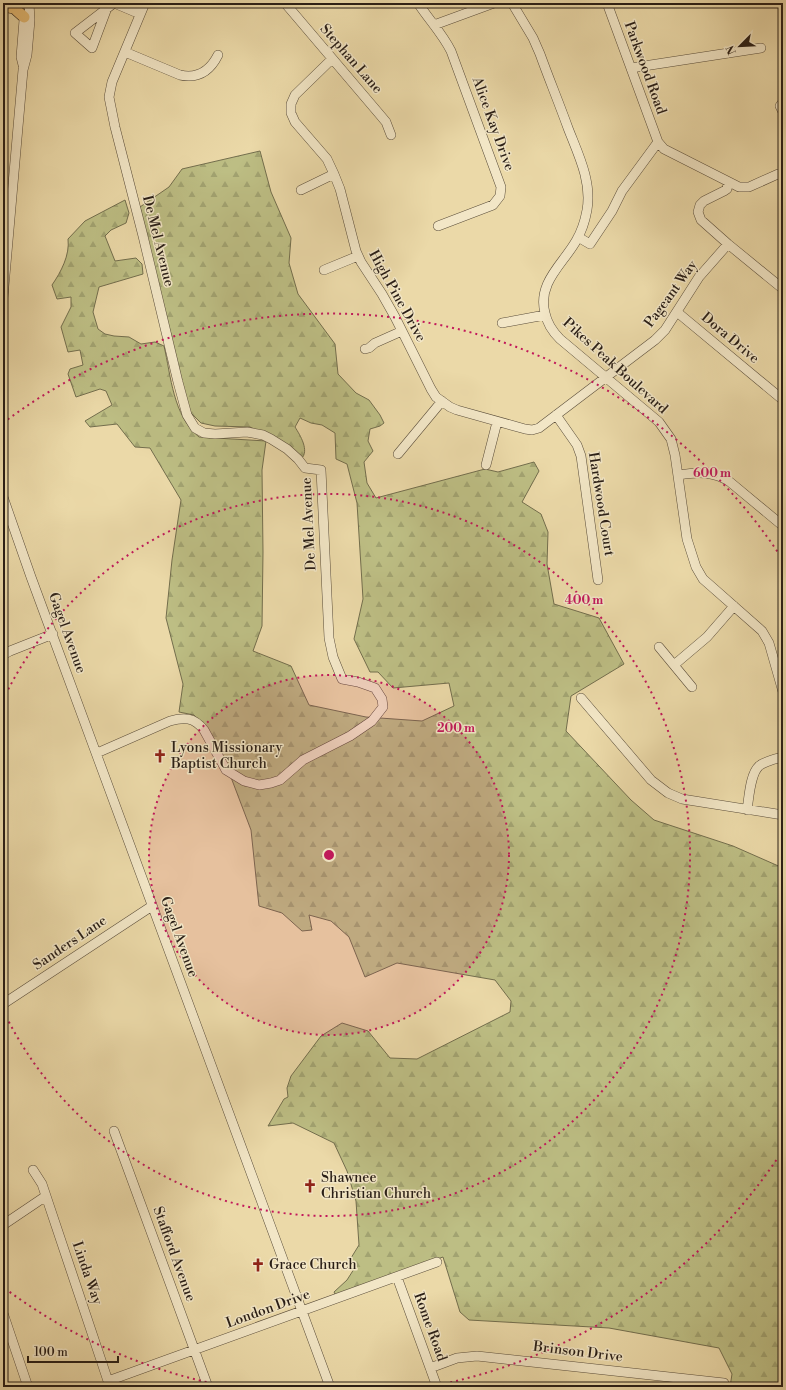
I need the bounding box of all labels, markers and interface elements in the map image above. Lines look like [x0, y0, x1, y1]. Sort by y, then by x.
street label: Parkwood Road [620, 19, 670, 117]
street label: Stephan Lane [316, 20, 386, 98]
north arrow [720, 26, 760, 66]
text: N [723, 43, 740, 56]
street label: Alice Kay Drive [467, 74, 518, 173]
street label: De Mel Avenue [138, 193, 178, 289]
street label: High Pine Drive [364, 247, 430, 345]
street label: Pageant Way [641, 257, 702, 331]
street label: Dora Drive [697, 308, 763, 368]
street label: Pikes Peak Boulevard [559, 314, 671, 418]
street label: Hardwood Court [584, 451, 618, 557]
text: 600 m [693, 466, 731, 481]
street label: De Mel Avenue [298, 477, 320, 571]
street label: Gagel Avenue [44, 590, 90, 676]
text: 400 m [565, 593, 603, 608]
text: 200 m [437, 721, 475, 736]
place label: Lyons Missionary Baptist Church [170, 739, 282, 773]
church icon: Lyons Missionary Baptist Church [152, 748, 168, 764]
centre of rings [322, 848, 336, 862]
street label: Gagel Avenue [156, 894, 202, 980]
street label: Sanders Lane [30, 912, 110, 974]
place label: Shawnee Christian Church [321, 1169, 432, 1203]
church icon: Shawnee Christian Church [302, 1178, 318, 1194]
street label: Stafford Avenue [148, 1204, 200, 1304]
street label: Linda Way [68, 1239, 106, 1307]
place label: Grace Church [269, 1256, 357, 1274]
church icon: Grace Church [250, 1257, 266, 1273]
street label: London Drive [223, 1285, 313, 1333]
street label: Rome Road [409, 1290, 451, 1364]
street label: Brinson Drive [531, 1337, 624, 1366]
scale bar [28, 1338, 118, 1364]
text: 100 m [34, 1345, 68, 1360]

